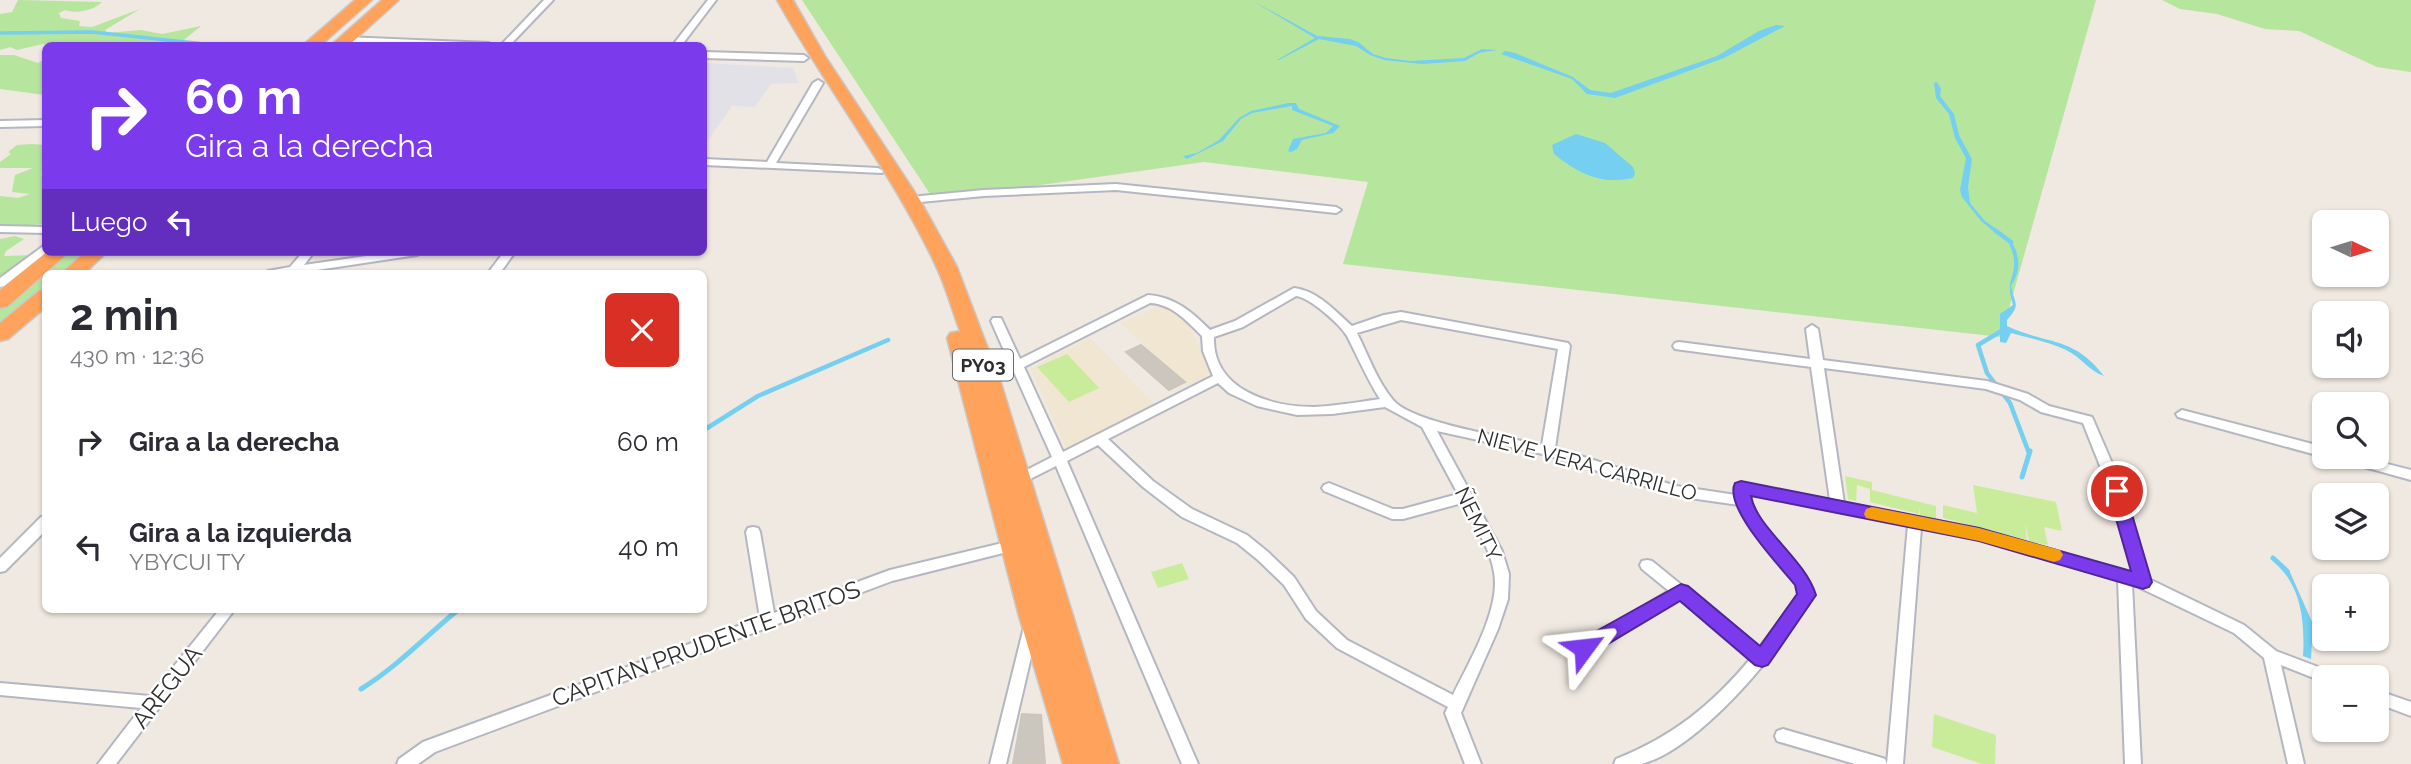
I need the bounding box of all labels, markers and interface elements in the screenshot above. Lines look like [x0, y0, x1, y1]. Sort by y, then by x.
text: 60 m [185, 68, 302, 125]
icon: right [70, 70, 161, 161]
text: Gira a la derecha [185, 127, 433, 164]
icon: left [161, 203, 199, 241]
text: Luego [70, 207, 147, 237]
north arrow [2312, 210, 2389, 287]
map controls [2312, 210, 2389, 742]
text: 2 min [70, 291, 179, 340]
button: close [605, 293, 679, 367]
button: sound [2312, 301, 2389, 378]
text: 430 m · 12:36 [70, 342, 204, 369]
road number: PY03 [953, 350, 1013, 380]
button: search [2312, 392, 2389, 469]
icon: right [70, 423, 108, 461]
street label: NIEVE VERA CARRILLO [1475, 423, 1700, 506]
text: Gira a la derecha [129, 427, 339, 457]
text: 60 m [617, 427, 679, 457]
pin [2087, 461, 2147, 521]
icon: arrive [2098, 472, 2136, 510]
street label: ÑEMITY [1450, 483, 1507, 565]
button: layers [2312, 483, 2389, 560]
text: Gira a la izquierda [129, 518, 352, 548]
icon: left [70, 528, 108, 566]
text: 40 m [618, 532, 679, 562]
text: YBYCUI TY [129, 548, 246, 575]
street label: CAPITAN PRUDENTE BRITOS [548, 574, 864, 713]
button: + [2312, 574, 2389, 651]
position arrow [1547, 611, 1621, 685]
street label: AREGUA [125, 640, 208, 734]
button: − [2312, 665, 2389, 742]

